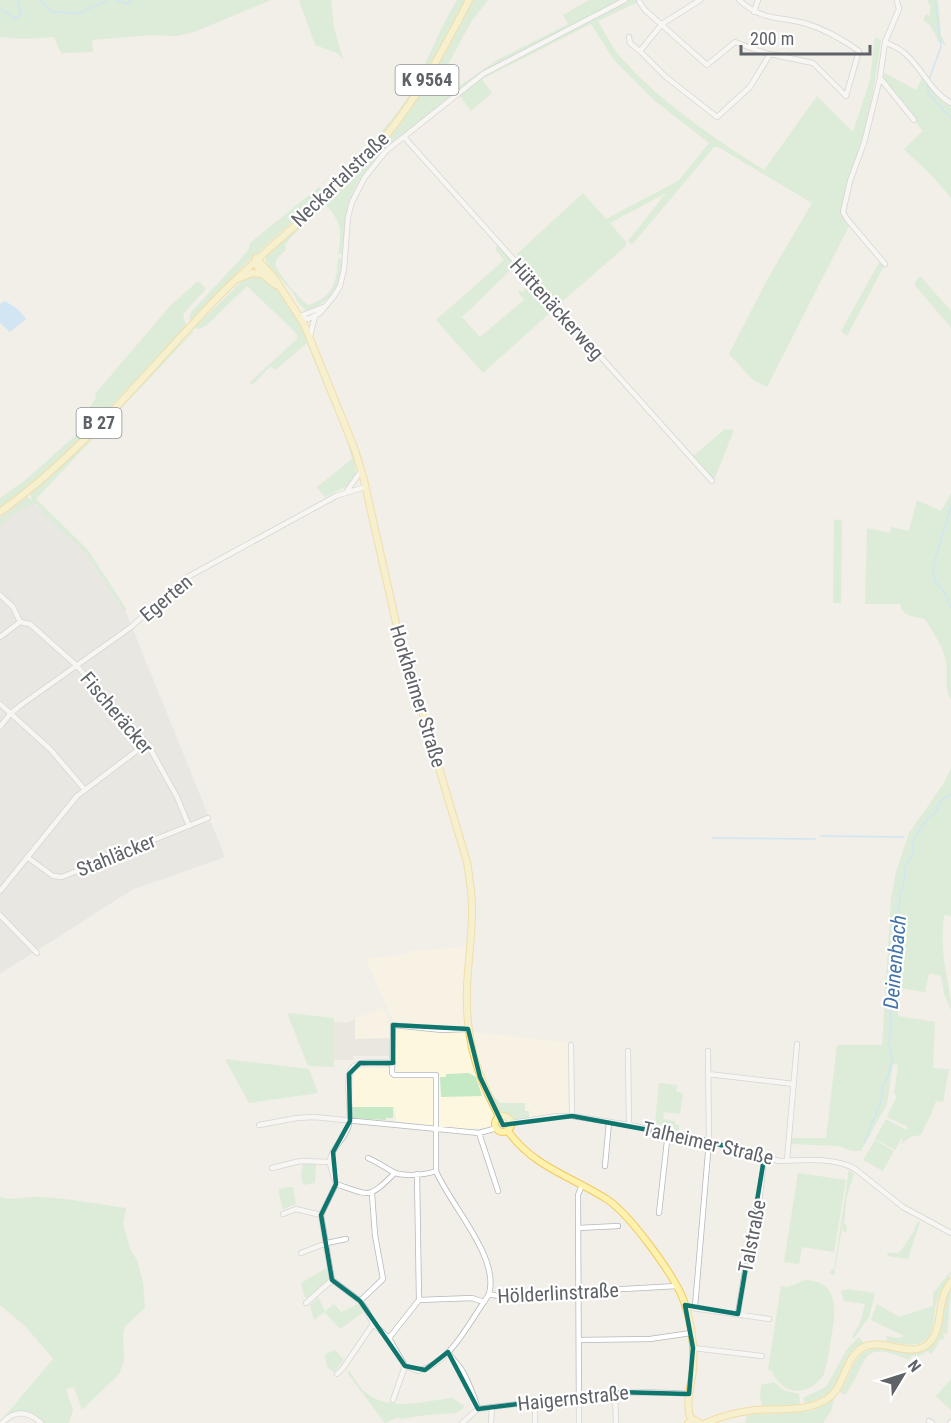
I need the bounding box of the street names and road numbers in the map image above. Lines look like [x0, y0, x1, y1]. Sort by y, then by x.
road number: K 9564 [396, 65, 458, 95]
street label: Neckartalstraße [286, 126, 394, 232]
street label: Hüttenäckerweg [505, 253, 609, 365]
road number: B 27 [76, 408, 122, 438]
street label: Egerten [135, 569, 197, 627]
street label: Horkheimer Straße [385, 622, 451, 770]
street label: Fischeräcker [76, 667, 158, 759]
street label: Stahläcker [73, 828, 159, 882]
street label: Talheimer Straße [640, 1116, 776, 1170]
street label: Talstraße [733, 1198, 771, 1274]
street label: Hölderlinstraße [497, 1278, 619, 1308]
street label: Haigernstraße [516, 1380, 630, 1416]

